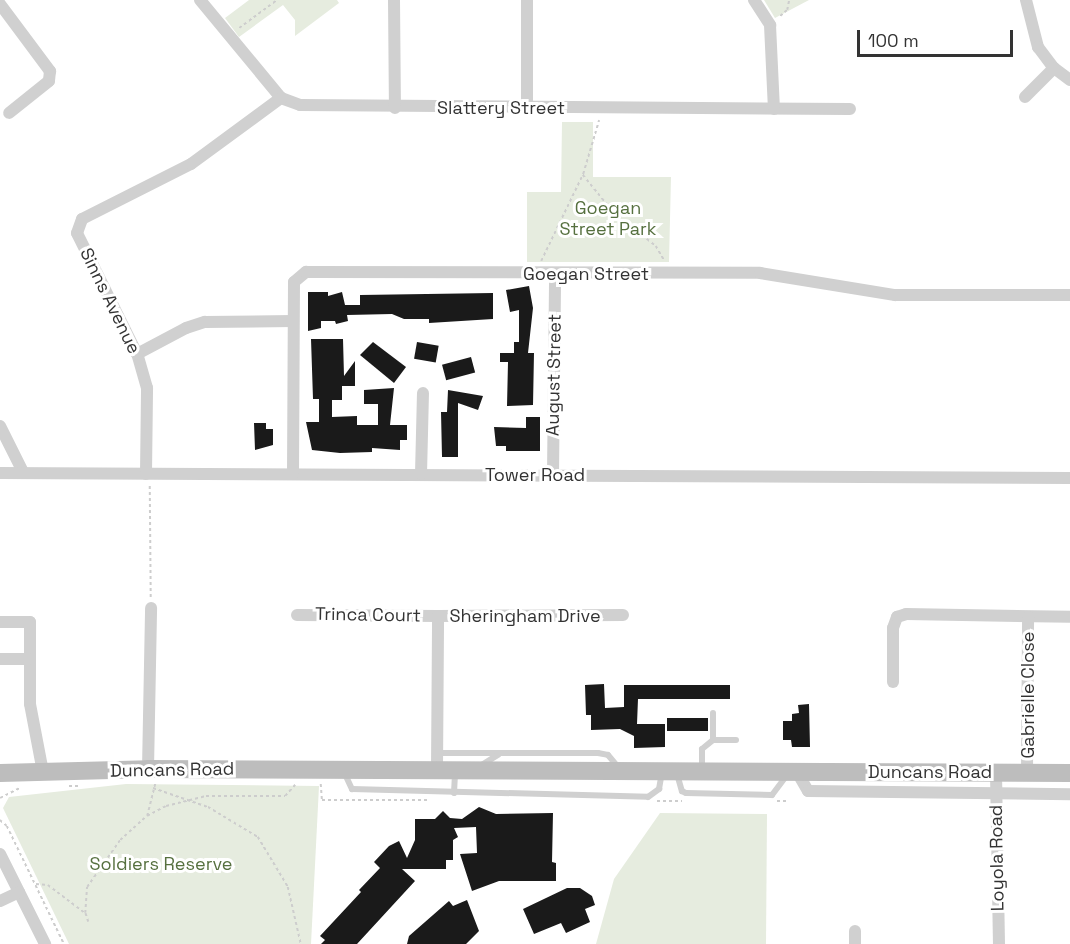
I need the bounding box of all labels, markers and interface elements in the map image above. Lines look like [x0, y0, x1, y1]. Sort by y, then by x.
scale bar [860, 18, 1016, 56]
text: 100 m [868, 29, 919, 52]
street label: Slattery Street [437, 97, 565, 119]
park label: Goegan Street Park [559, 198, 657, 240]
street label: Sinns Avenue [75, 244, 145, 358]
street label: Goegan Street [523, 263, 649, 285]
street label: August Street [542, 314, 566, 436]
street label: Tower Road [485, 464, 585, 486]
street label: Trinca Court [315, 603, 421, 627]
street label: Sheringham Drive [449, 605, 601, 627]
street label: Gabrielle Close [1017, 631, 1039, 759]
street label: Duncans Road [110, 758, 234, 782]
street label: Duncans Road [868, 761, 992, 783]
street label: Loyola Road [985, 805, 1009, 911]
park label: Soldiers Reserve [90, 853, 232, 875]

